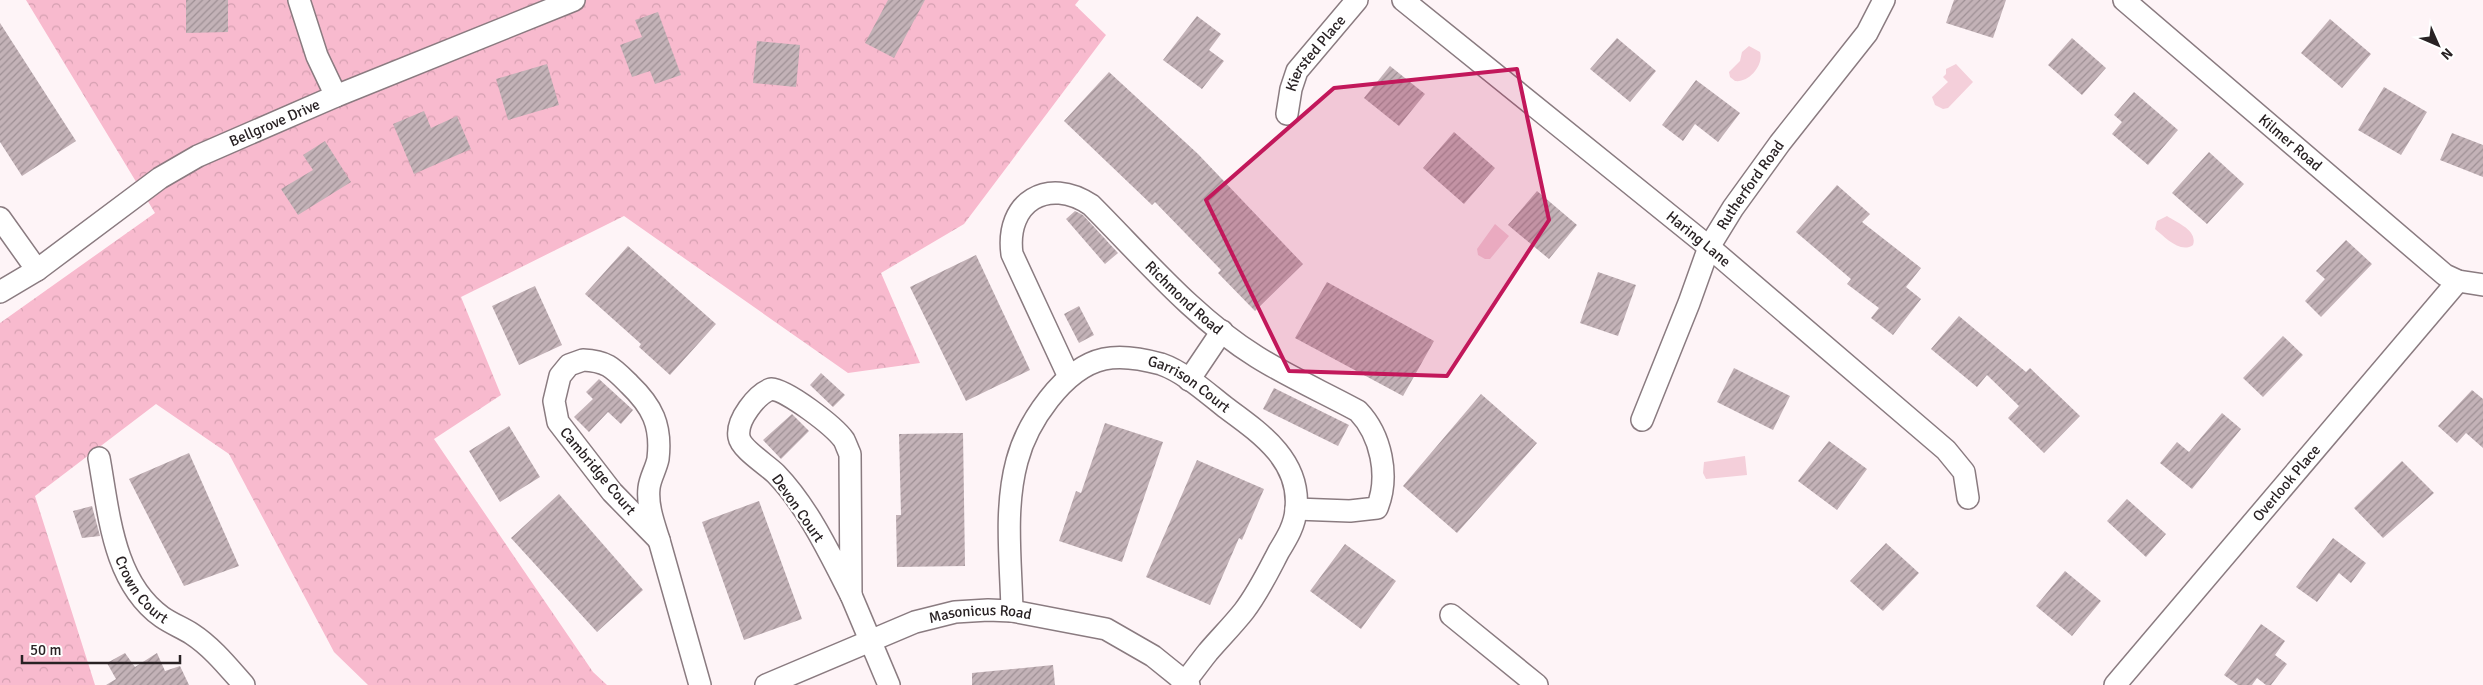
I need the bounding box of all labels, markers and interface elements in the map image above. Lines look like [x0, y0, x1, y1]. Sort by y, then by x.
street label: Kiersted Place [1282, 11, 1349, 94]
north arrow [2413, 20, 2463, 70]
text: N [2437, 44, 2456, 63]
street label: Bellgrove Drive [226, 95, 323, 150]
street label: Kilmer Road [2255, 110, 2326, 175]
street label: Rutherford Road [1713, 137, 1788, 233]
street label: Haring Lane [1663, 207, 1734, 271]
street label: Richmond Road [1141, 257, 1227, 338]
street label: Garrison Court [1146, 352, 1233, 417]
street label: Cambridge Court [556, 423, 640, 519]
street label: Overlook Place [2249, 441, 2324, 525]
street label: Devon Court [768, 470, 828, 546]
street label: Crown Court [111, 553, 171, 628]
street label: Masonicus Road [927, 601, 1033, 627]
scale bar [22, 632, 180, 664]
text: 50 m [30, 641, 61, 659]

